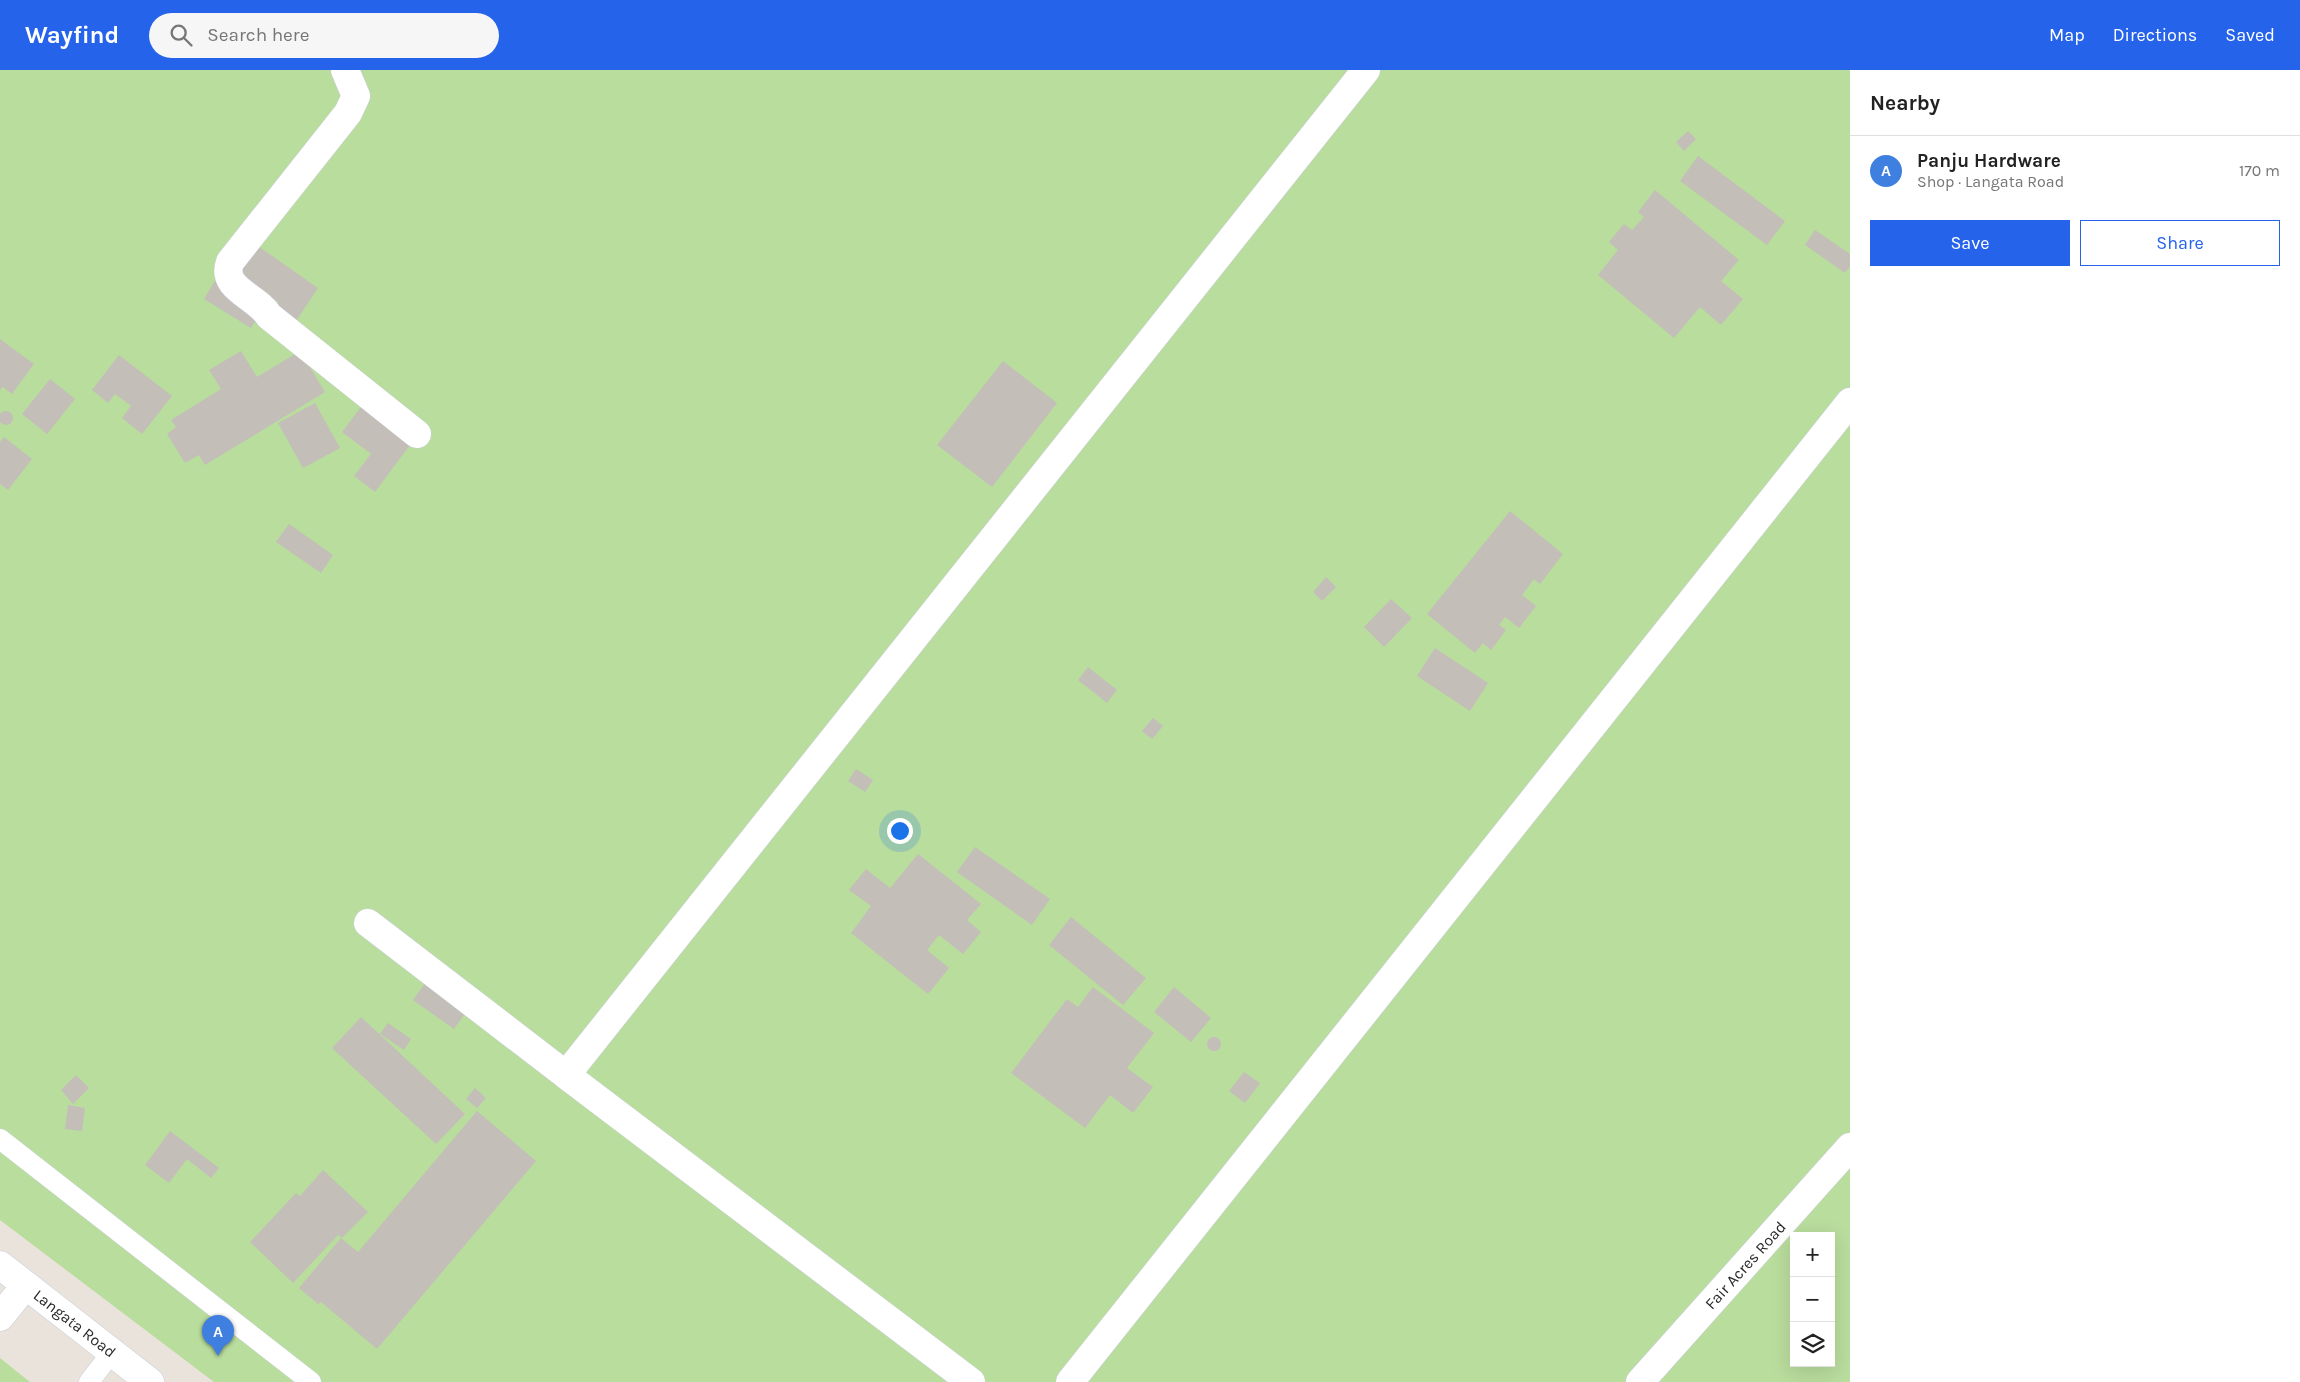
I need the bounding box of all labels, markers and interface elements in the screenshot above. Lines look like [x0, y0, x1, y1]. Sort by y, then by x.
search box [149, 13, 499, 58]
text: Wayfind [25, 21, 119, 49]
icon: search [167, 21, 195, 49]
text: Search here [207, 24, 309, 46]
text: Map [2049, 24, 2085, 46]
text: Directions [2113, 24, 2197, 46]
text: Saved [2225, 24, 2275, 46]
text: Nearby [1870, 91, 1940, 115]
text: Panju Hardware [1917, 150, 2061, 172]
text: A [1881, 161, 1891, 180]
text: 170 m [2239, 161, 2280, 180]
text: Shop · Langata Road [1917, 172, 2064, 191]
button: Save [1870, 220, 2070, 266]
button: Share [2080, 220, 2280, 266]
your location [887, 818, 913, 844]
street label: Fair Acres Road [1701, 1217, 1790, 1313]
map controls [1790, 1232, 1835, 1367]
button: + [1790, 1232, 1835, 1277]
button: − [1790, 1277, 1835, 1322]
street label: Langata Road [30, 1285, 120, 1361]
pin: A [202, 1315, 234, 1356]
button: layers [1790, 1322, 1835, 1367]

